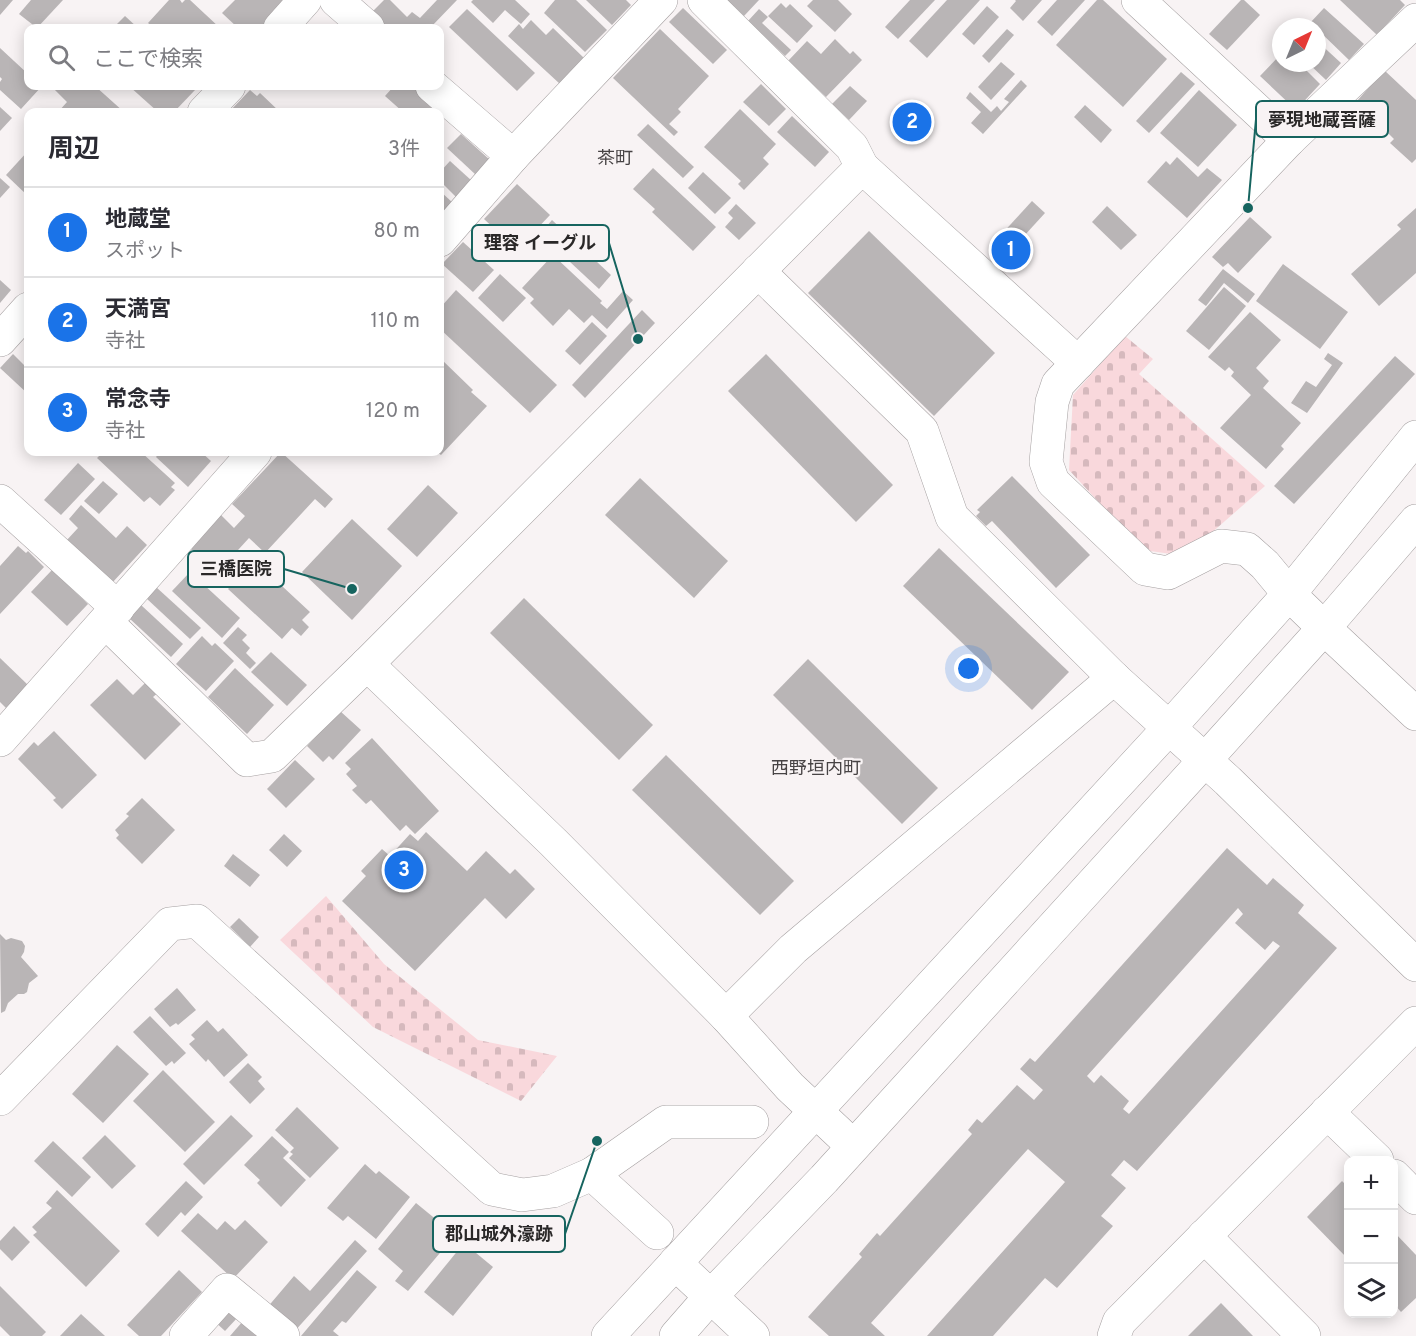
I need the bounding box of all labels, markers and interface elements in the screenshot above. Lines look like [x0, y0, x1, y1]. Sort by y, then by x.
north arrow [1272, 18, 1326, 72]
search box [24, 24, 444, 90]
icon: search [45, 41, 78, 74]
text: ここで検索 [93, 47, 203, 74]
pin: 2 [892, 100, 932, 144]
callout: 夢現地蔵菩薩 [1256, 101, 1388, 137]
text: 夢現地蔵菩薩 [1268, 110, 1376, 133]
text: 周辺 [48, 134, 100, 167]
text: 3件 [388, 137, 420, 163]
district label: 茶町 [597, 148, 633, 171]
text: 地蔵堂 [105, 207, 171, 234]
text: 1 [64, 219, 72, 245]
text: 80 m [374, 219, 420, 245]
callout: 理容 イーグル [472, 225, 609, 261]
pin: 1 [992, 228, 1030, 272]
text: 理容 イーグル [484, 233, 596, 256]
text: スポット [105, 239, 185, 265]
text: 天満宮 [105, 297, 171, 324]
text: 2 [61, 309, 74, 335]
text: 110 m [371, 309, 420, 335]
text: 寺社 [105, 329, 145, 355]
text: 常念寺 [105, 387, 171, 414]
text: 3 [62, 399, 74, 425]
text: 120 m [366, 399, 420, 425]
text: 寺社 [105, 419, 145, 445]
callout: 三橋医院 [188, 551, 284, 587]
text: 三橋医院 [200, 559, 272, 582]
your location [954, 654, 983, 683]
district label: 西野垣内町 [771, 758, 861, 781]
pin: 3 [384, 848, 424, 892]
map controls [1344, 1156, 1398, 1318]
button: + [1344, 1156, 1398, 1210]
button: − [1344, 1210, 1398, 1264]
callout: 郡山城外濠跡 [433, 1216, 565, 1252]
text: 郡山城外濠跡 [445, 1224, 553, 1247]
button: layers [1344, 1264, 1398, 1318]

